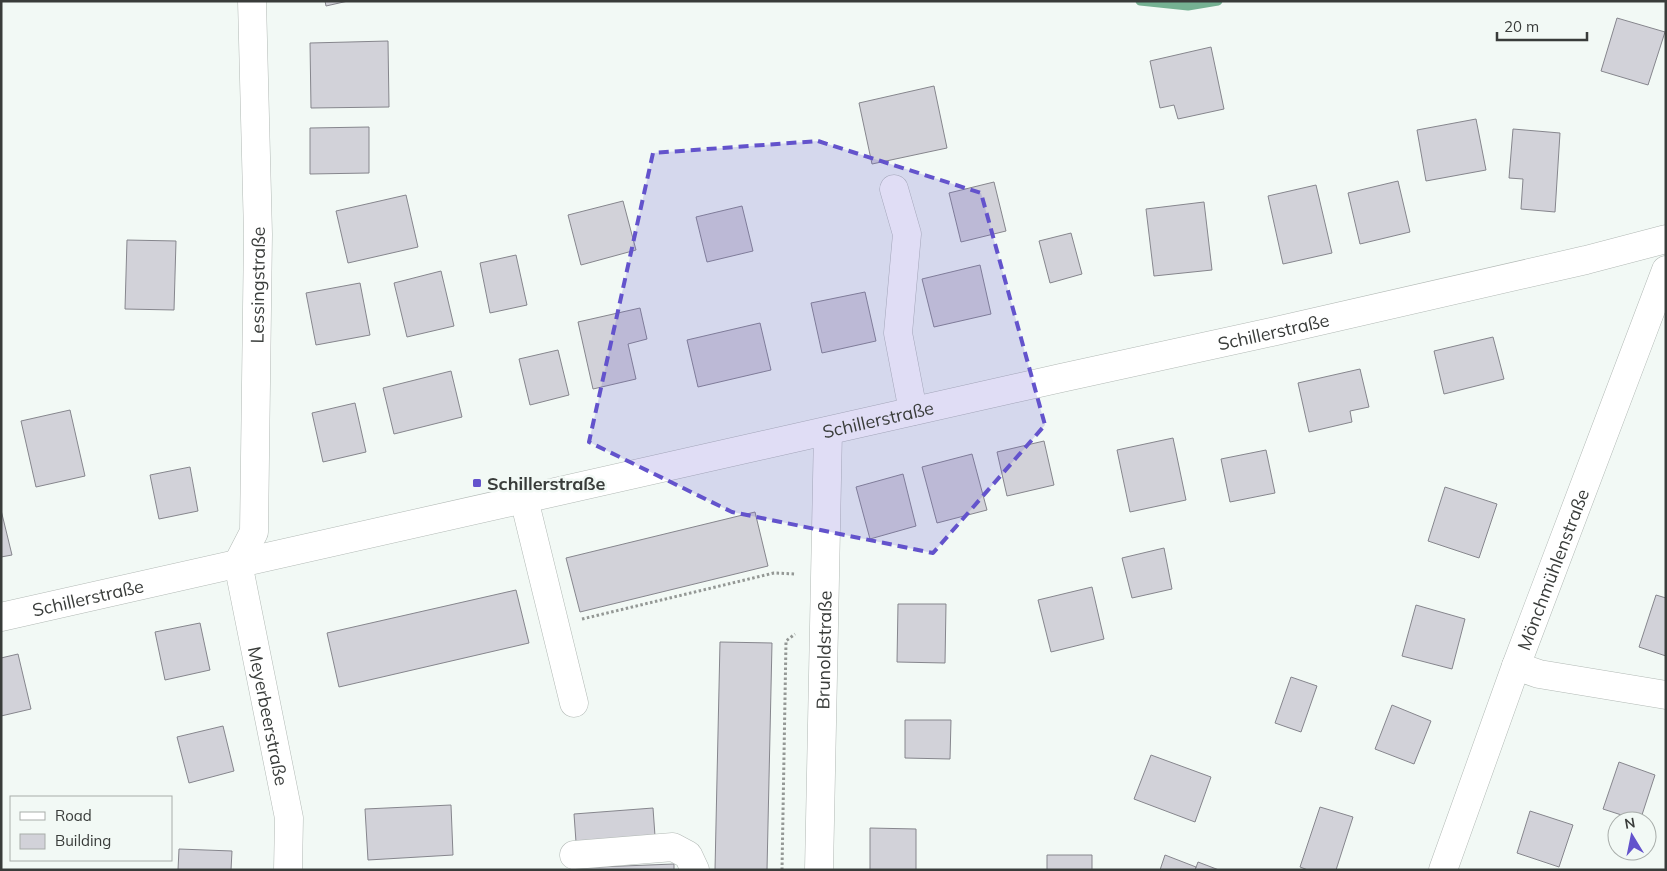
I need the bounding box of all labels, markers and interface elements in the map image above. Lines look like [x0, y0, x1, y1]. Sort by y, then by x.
scale bar [1497, 10, 1587, 42]
text: 20 m [1504, 17, 1539, 36]
street label: Lessingstraße [245, 226, 270, 343]
street label: Schillerstraße [1215, 308, 1331, 355]
street label: Schillerstraße [820, 396, 936, 443]
place label: Schillerstraße [487, 472, 606, 495]
marker: Schillerstraße [471, 477, 483, 489]
street label: Mönchmühlenstraße [1512, 485, 1594, 653]
street label: Schillerstraße [30, 574, 146, 621]
street label: Brunoldstraße [811, 590, 836, 710]
street label: Meyerbeerstraße [243, 644, 294, 788]
legend [10, 796, 172, 861]
text: Road [55, 806, 92, 825]
north arrow [1607, 811, 1657, 861]
text: N [1623, 813, 1637, 833]
text: Building [55, 831, 111, 850]

